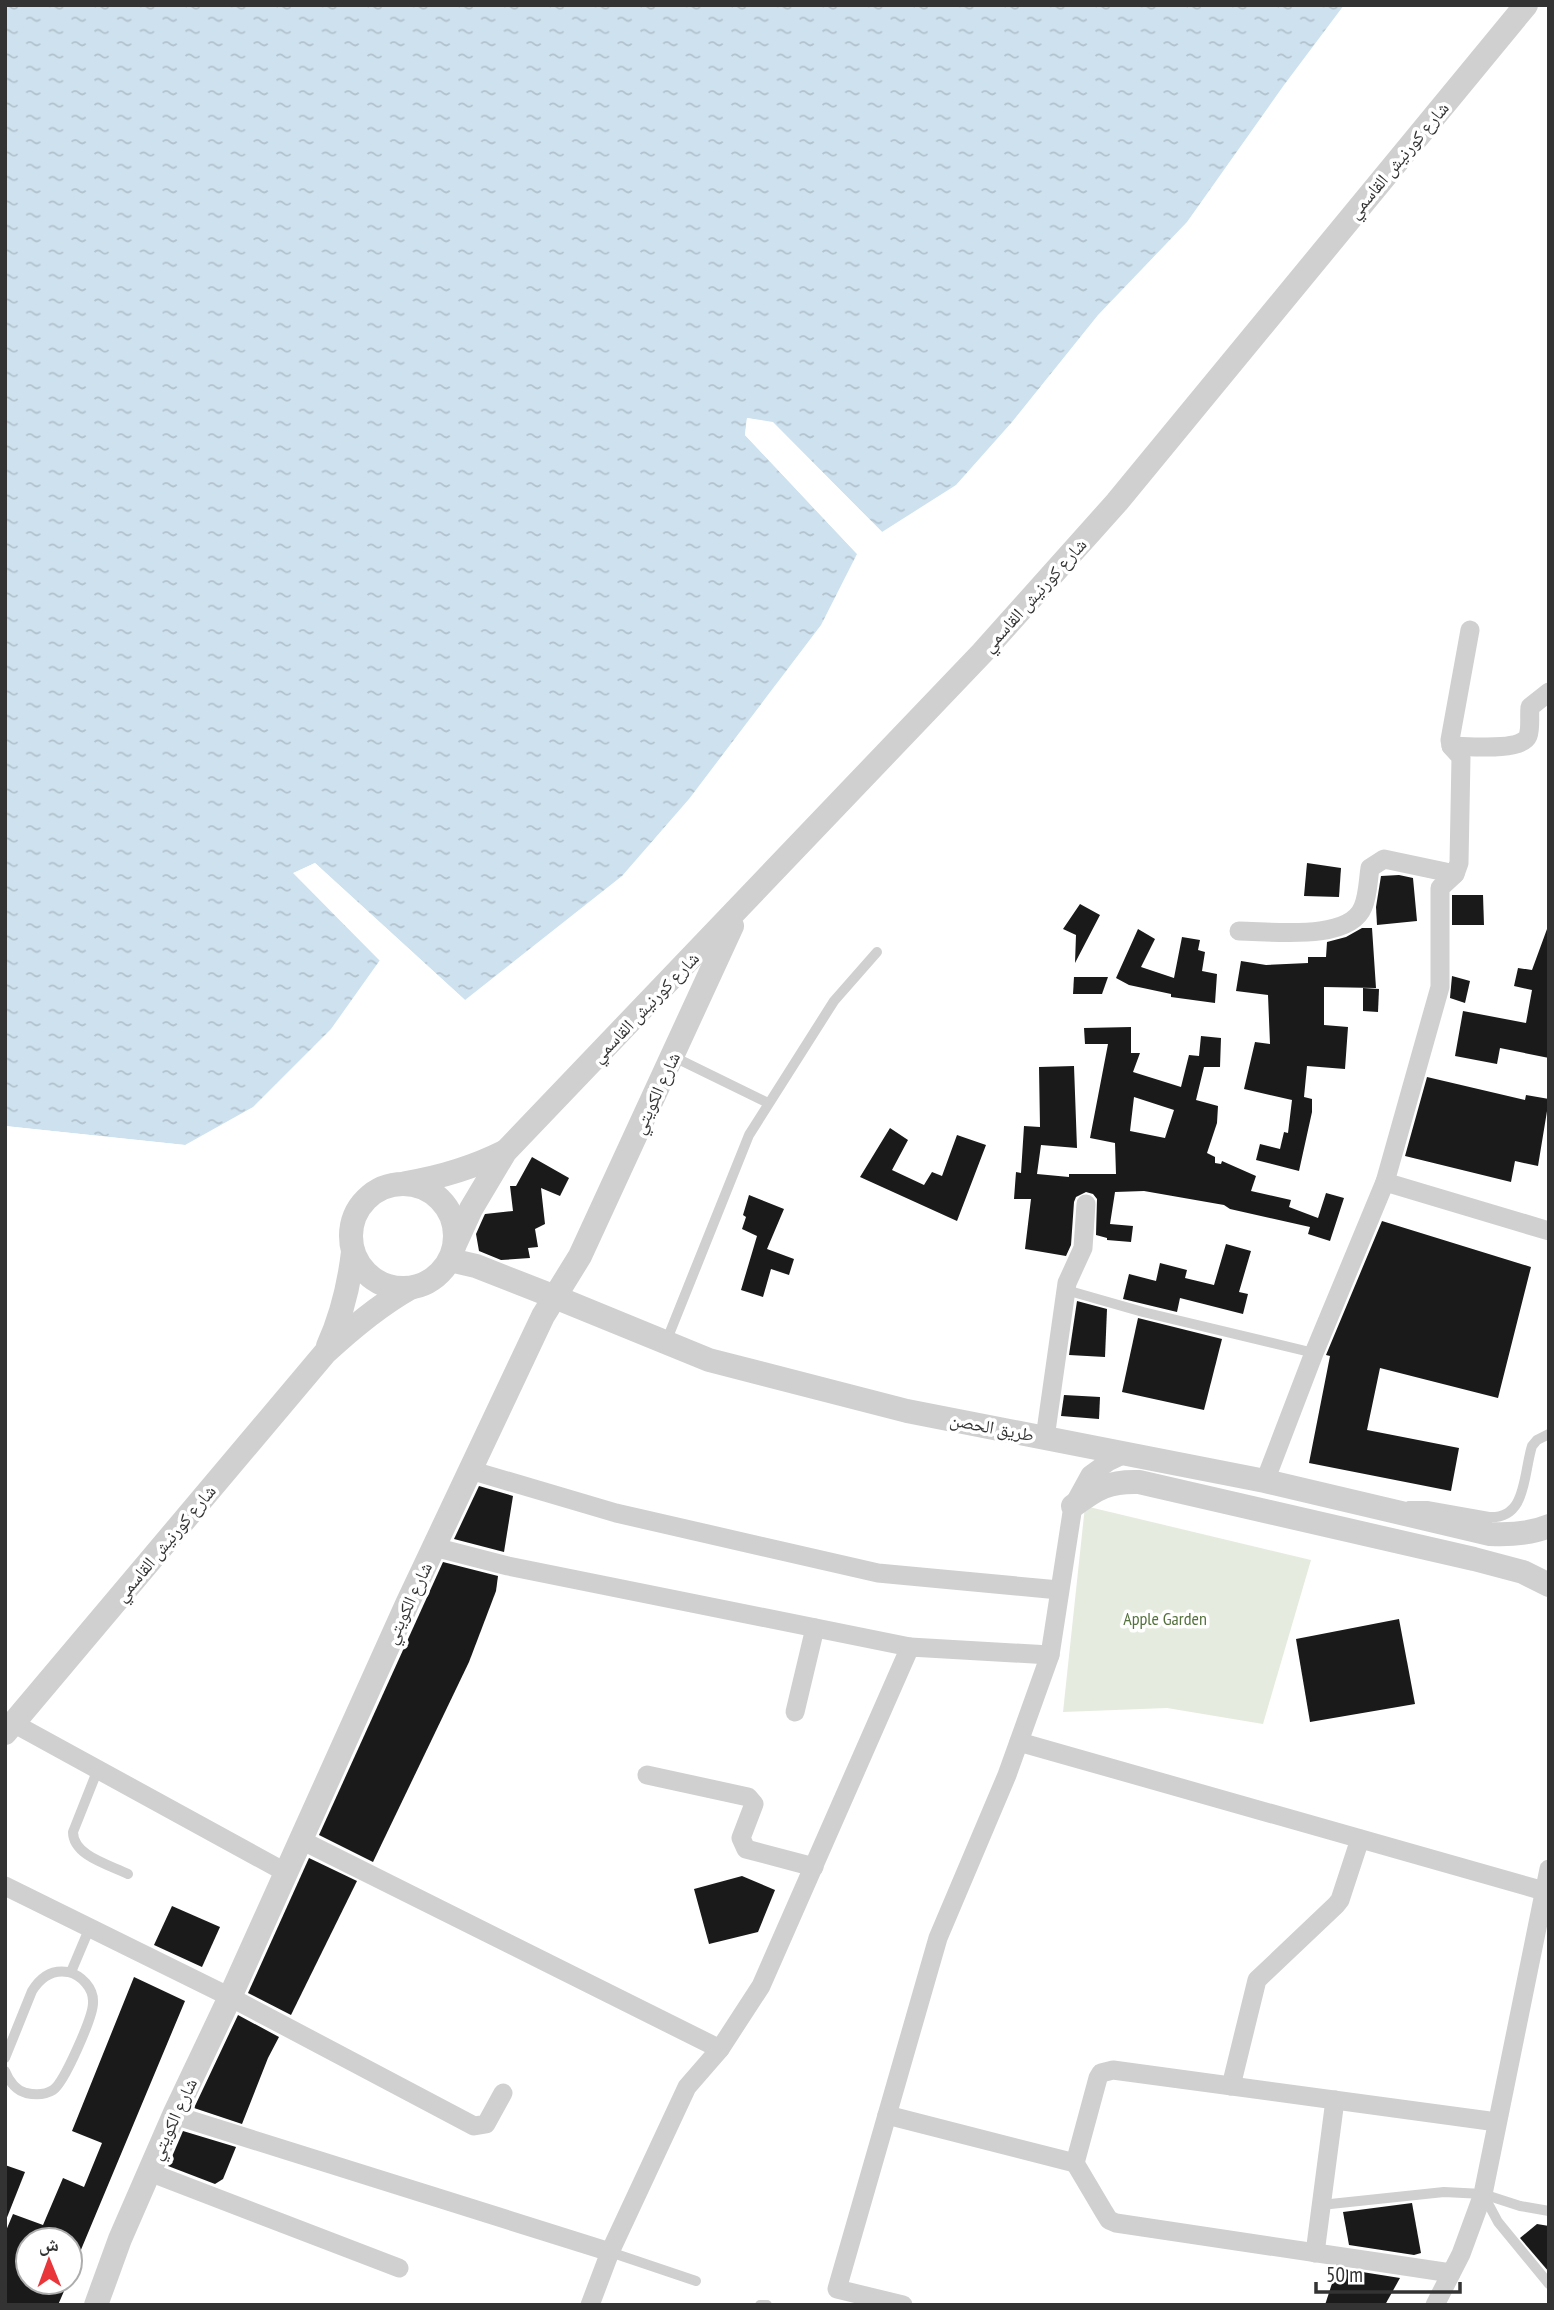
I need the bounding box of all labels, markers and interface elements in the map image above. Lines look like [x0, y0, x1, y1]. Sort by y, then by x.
street label: شارع كورنيش القاسمي [1342, 97, 1456, 225]
street label: شارع كورنيش القاسمي [977, 533, 1094, 659]
street label: شارع كورنيش القاسمي [586, 947, 706, 1070]
street label: شارع الكويتي [627, 1048, 688, 1139]
street label: طريق الحصن [948, 1408, 1036, 1446]
street label: شارع كورنيش القاسمي [109, 1480, 223, 1608]
street label: شارع الكويتي [379, 1558, 440, 1649]
park label: Apple Garden [1123, 1607, 1207, 1630]
street label: شارع الكويتي [144, 2074, 205, 2165]
north arrow [14, 2226, 84, 2296]
text: ش [38, 2232, 59, 2256]
scale bar [1316, 2250, 1460, 2294]
text: 50 m [1326, 2261, 1363, 2288]

